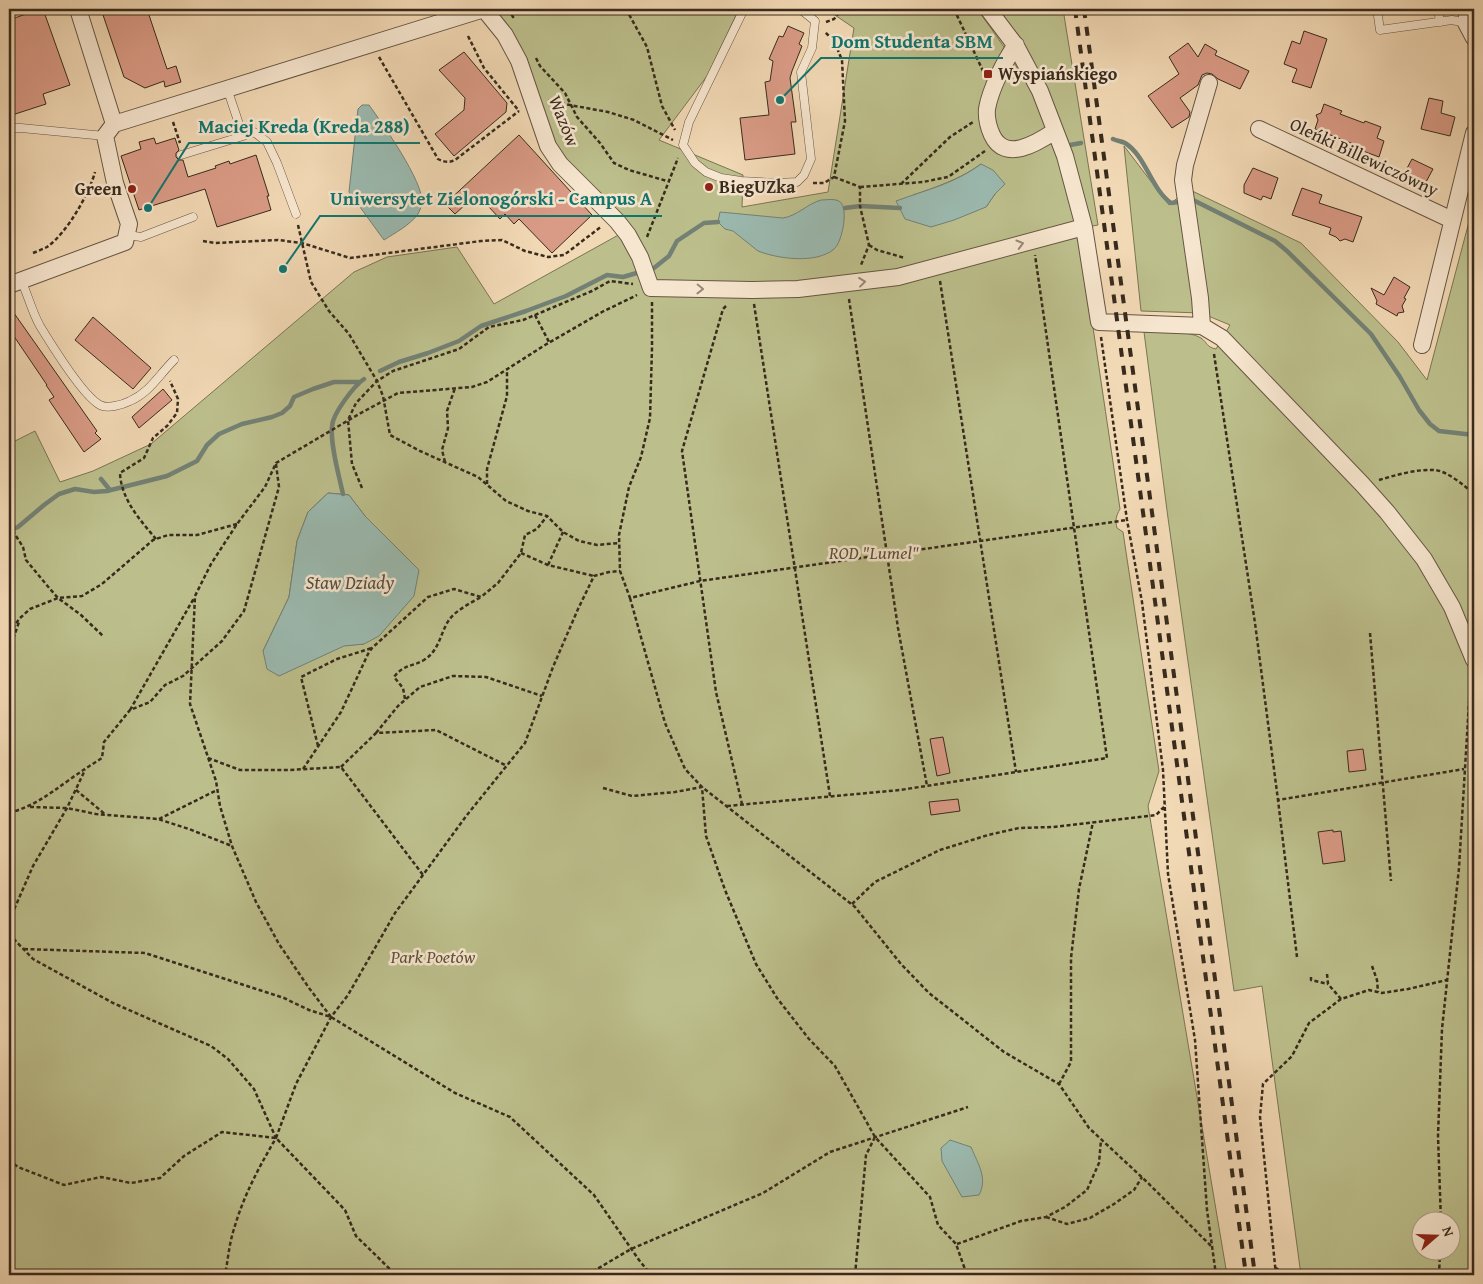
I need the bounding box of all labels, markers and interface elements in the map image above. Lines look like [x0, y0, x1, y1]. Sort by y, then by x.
callout: Dom Studenta SBM [821, 24, 1003, 58]
text: Dom Studenta SBM [831, 27, 993, 55]
place label: Wyspiańskiego [998, 60, 1118, 87]
marker: Wyspiańskiego [982, 68, 994, 80]
street label: Wazów [542, 91, 587, 151]
callout: Maciej Kreda (Kreda 288) [189, 109, 420, 143]
street label: Oleńki Billewiczówny [1285, 110, 1443, 203]
text: Maciej Kreda (Kreda 288) [198, 112, 410, 140]
place label: BiegUZka [719, 173, 796, 200]
place label: Green [75, 175, 122, 202]
marker: BiegUZka [703, 181, 715, 193]
callout: Uniwersytet Zielonogórski - Campus A [320, 182, 662, 216]
marker: Green [126, 183, 138, 195]
text: Uniwersytet Zielonogórski - Campus A [330, 184, 652, 212]
one-way arrow [1015, 240, 1024, 250]
one-way arrow [858, 277, 866, 288]
one-way arrow [696, 284, 704, 294]
park label: ROD "Lumel" [828, 539, 919, 566]
water label: Staw Dziady [306, 568, 395, 596]
park label: Park Poetów [390, 943, 476, 970]
north arrow [1410, 1212, 1460, 1262]
text: N [1437, 1224, 1459, 1240]

